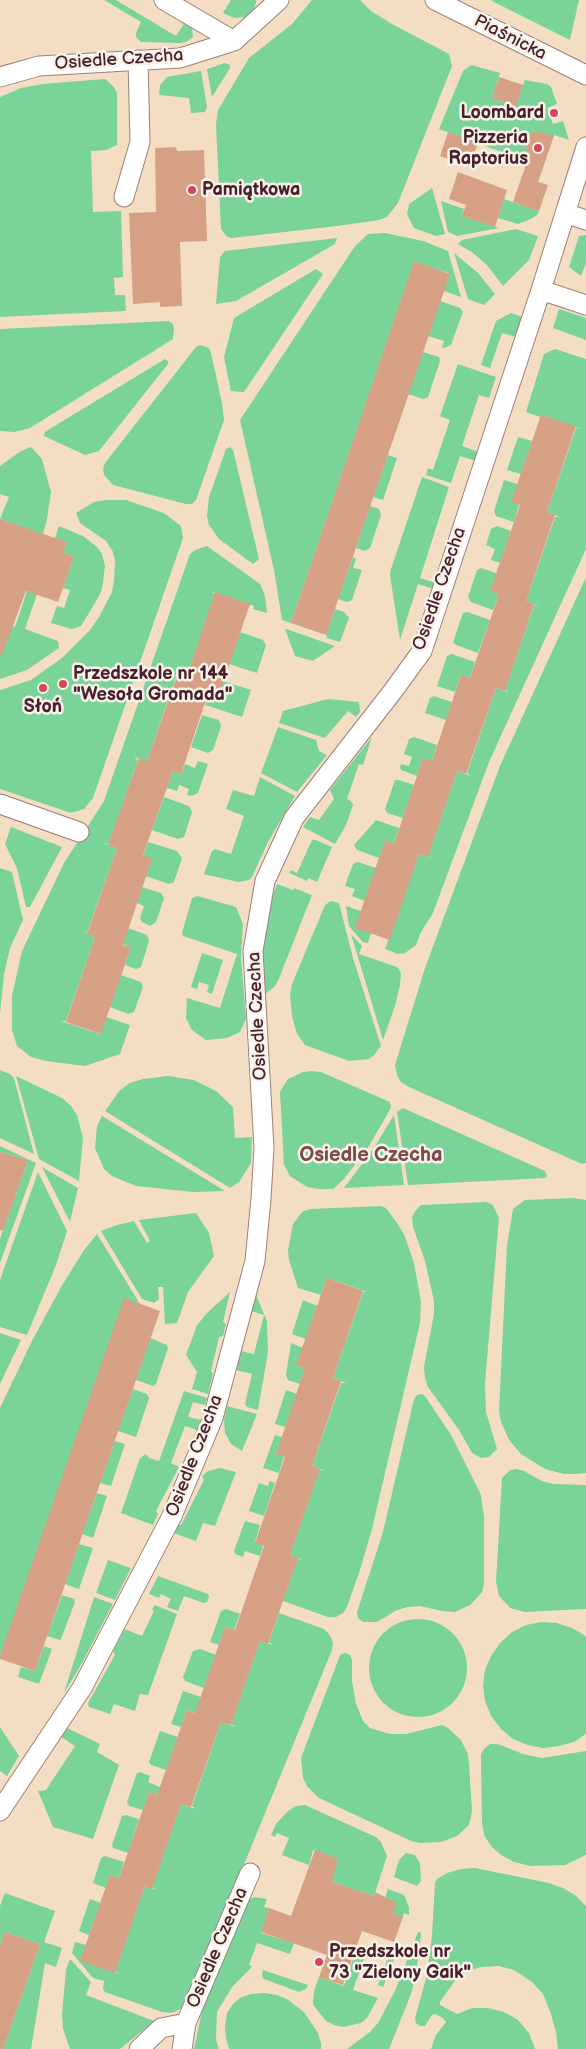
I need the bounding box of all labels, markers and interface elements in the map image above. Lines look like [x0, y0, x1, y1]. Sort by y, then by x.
street label: Piaśnicka [470, 11, 550, 65]
street label: Osiedle Czecha [54, 45, 184, 75]
place label: Loombard [460, 102, 544, 124]
marker: Loombard [548, 107, 560, 119]
place label: Pizzeria Raptorius [448, 127, 528, 170]
marker: Pizzeria Raptorius [532, 142, 544, 154]
place label: Pamiątkowa [202, 179, 300, 201]
marker: Pamiątkowa [186, 184, 198, 196]
street label: Osiedle Czecha [409, 525, 471, 653]
place label: Przedszkole nr 144 "Wesoła Gromada" [73, 663, 233, 706]
marker: Przedszkole nr 144 "Wesoła Gromada" [57, 678, 69, 690]
marker: Słoń [37, 682, 49, 694]
place label: Słoń [24, 696, 62, 718]
street label: Osiedle Czecha [244, 951, 272, 1081]
district label: Osiedle Czecha [300, 1144, 442, 1168]
street label: Osiedle Czecha [162, 1392, 228, 1520]
street label: Osiedle Czecha [183, 1885, 253, 2011]
place label: Przedszkole nr 73 "Zielony Gaik" [329, 1941, 471, 1984]
marker: Przedszkole nr 73 "Zielony Gaik" [313, 1956, 325, 1968]

